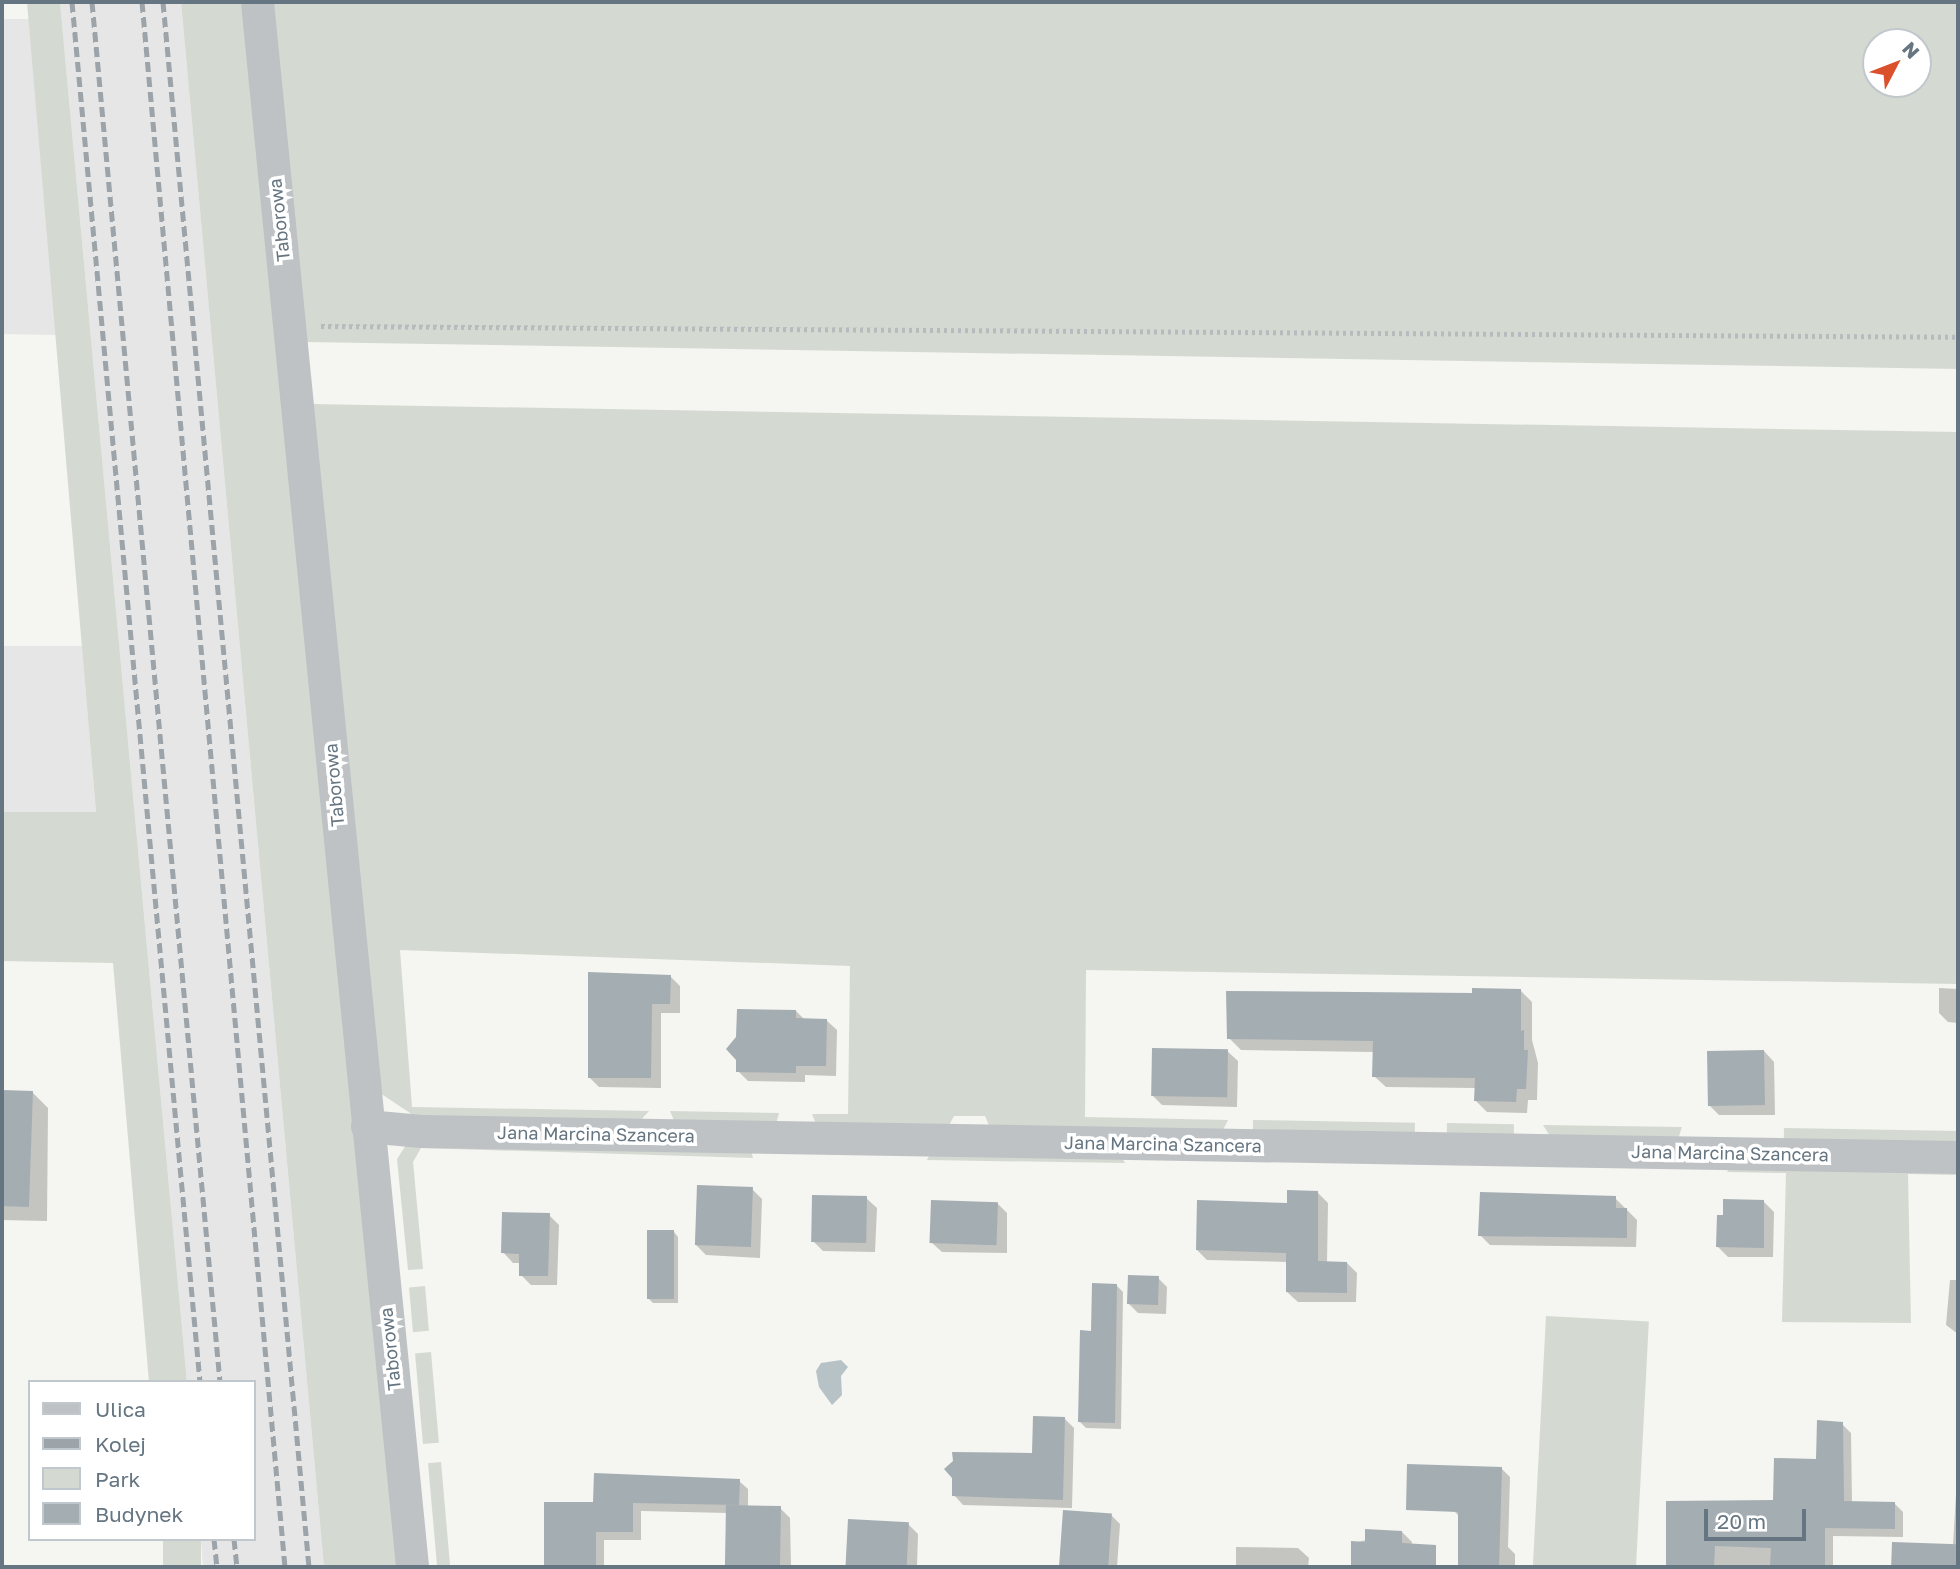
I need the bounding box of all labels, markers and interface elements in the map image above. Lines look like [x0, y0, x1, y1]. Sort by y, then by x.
north arrow [1862, 28, 1932, 98]
text: N [1898, 37, 1925, 63]
street label: Taborowa [264, 177, 294, 263]
street label: Taborowa [320, 743, 348, 827]
street label: Jana Marcina Szancera [497, 1121, 695, 1147]
street label: Jana Marcina Szancera [1064, 1131, 1262, 1157]
street label: Jana Marcina Szancera [1631, 1140, 1829, 1166]
street label: Taborowa [375, 1306, 405, 1392]
legend [28, 1380, 256, 1541]
text: Ulica [95, 1396, 146, 1422]
text: Kolej [95, 1431, 146, 1457]
text: Park [95, 1466, 140, 1492]
scale bar [1708, 1496, 1810, 1540]
text: Budynek [95, 1501, 183, 1527]
text: 20 m [1717, 1508, 1766, 1534]

